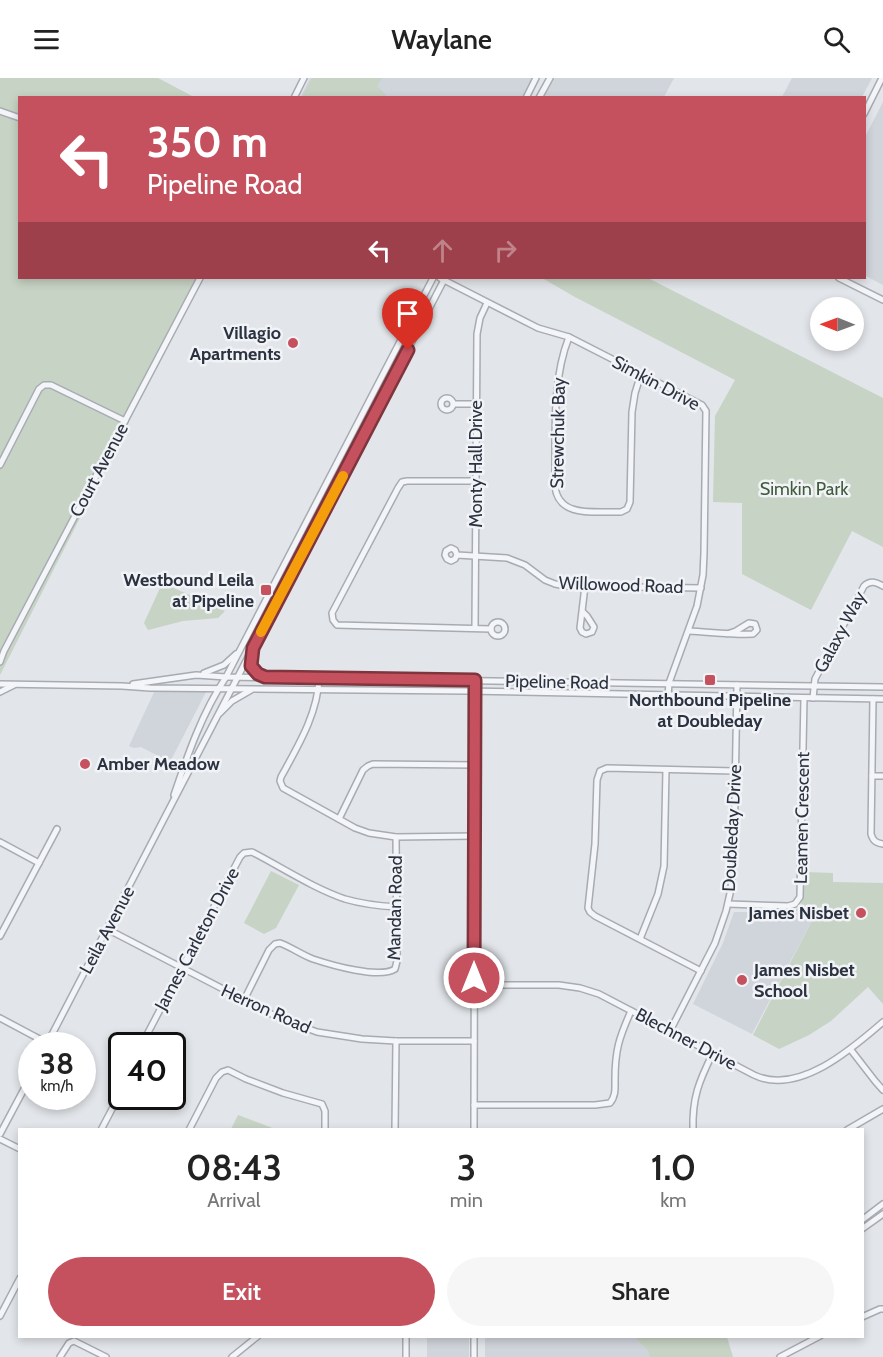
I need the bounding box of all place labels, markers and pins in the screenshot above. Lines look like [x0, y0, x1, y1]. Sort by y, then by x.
pin [382, 288, 433, 350]
place label: Villagio Apartments [190, 322, 281, 365]
marker: Villagio Apartments [286, 336, 300, 350]
place label: Westbound Leila at Pipeline [123, 569, 254, 612]
marker: Westbound Leila at Pipeline [259, 583, 273, 597]
marker: Northbound Pipeline at Doubleday [703, 673, 717, 687]
place label: Northbound Pipeline at Doubleday [629, 689, 791, 732]
place label: Amber Meadow [97, 753, 220, 775]
marker: Amber Meadow [78, 757, 92, 771]
place label: James Nisbet [747, 902, 849, 924]
marker: James Nisbet [854, 906, 868, 920]
place label: James Nisbet School [753, 959, 855, 1002]
marker: James Nisbet School [735, 973, 749, 987]

